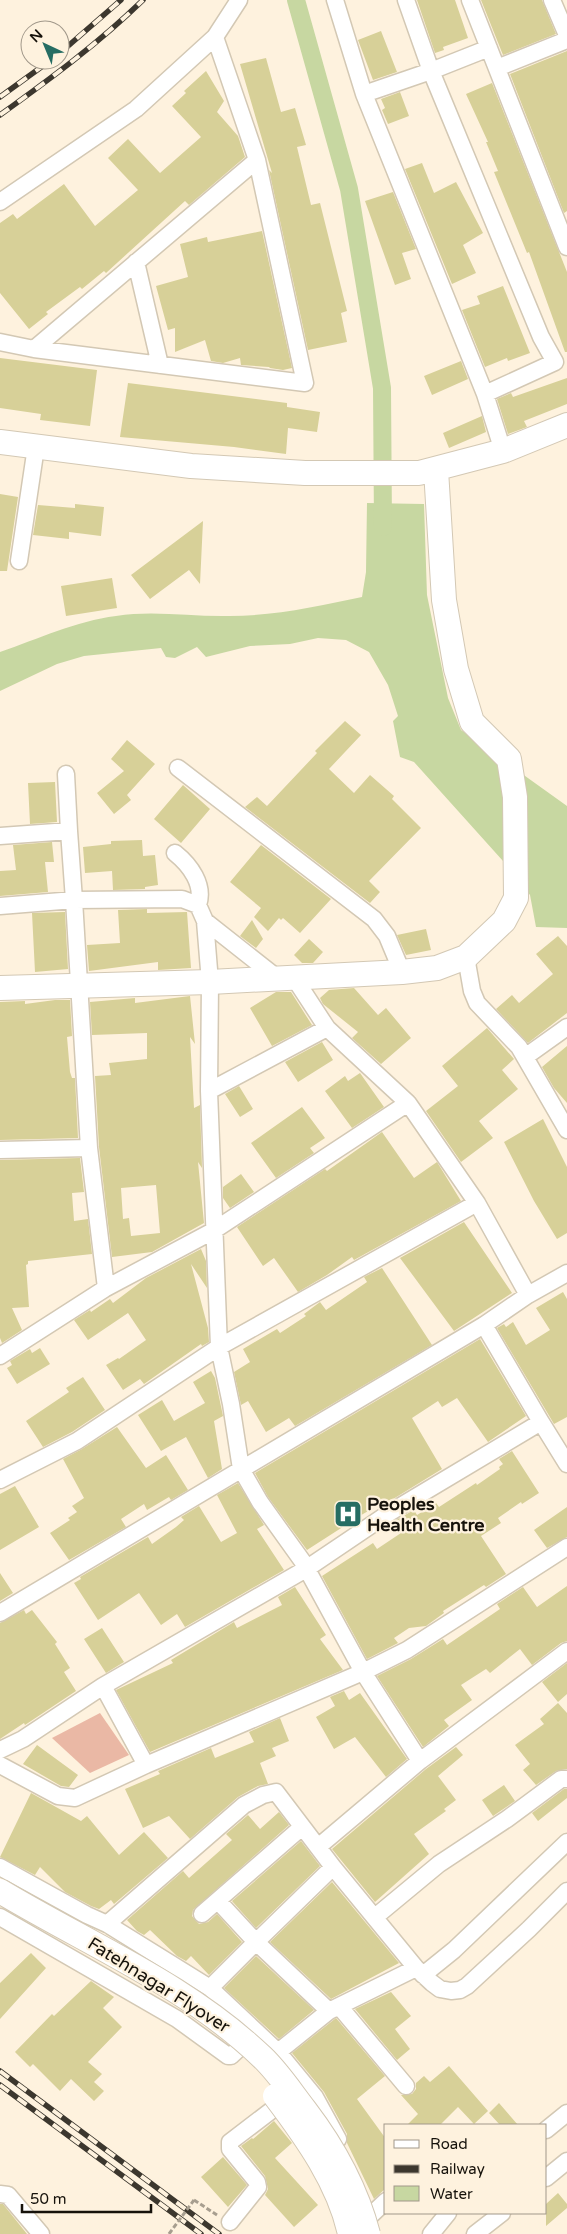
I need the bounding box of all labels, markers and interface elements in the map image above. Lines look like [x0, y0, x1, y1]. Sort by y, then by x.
north arrow [20, 20, 70, 70]
text: N [26, 26, 46, 46]
place label: Peoples Health Centre [367, 1493, 485, 1536]
hospital icon: Peoples Health Centre [333, 1499, 363, 1529]
street label: Fatehnagar Flyover [84, 1932, 234, 2038]
legend [384, 2124, 547, 2214]
text: Road [430, 2135, 468, 2153]
text: Railway [430, 2160, 485, 2178]
scale bar [22, 2182, 151, 2214]
text: Water [430, 2185, 473, 2203]
text: 50 m [30, 2190, 67, 2208]

